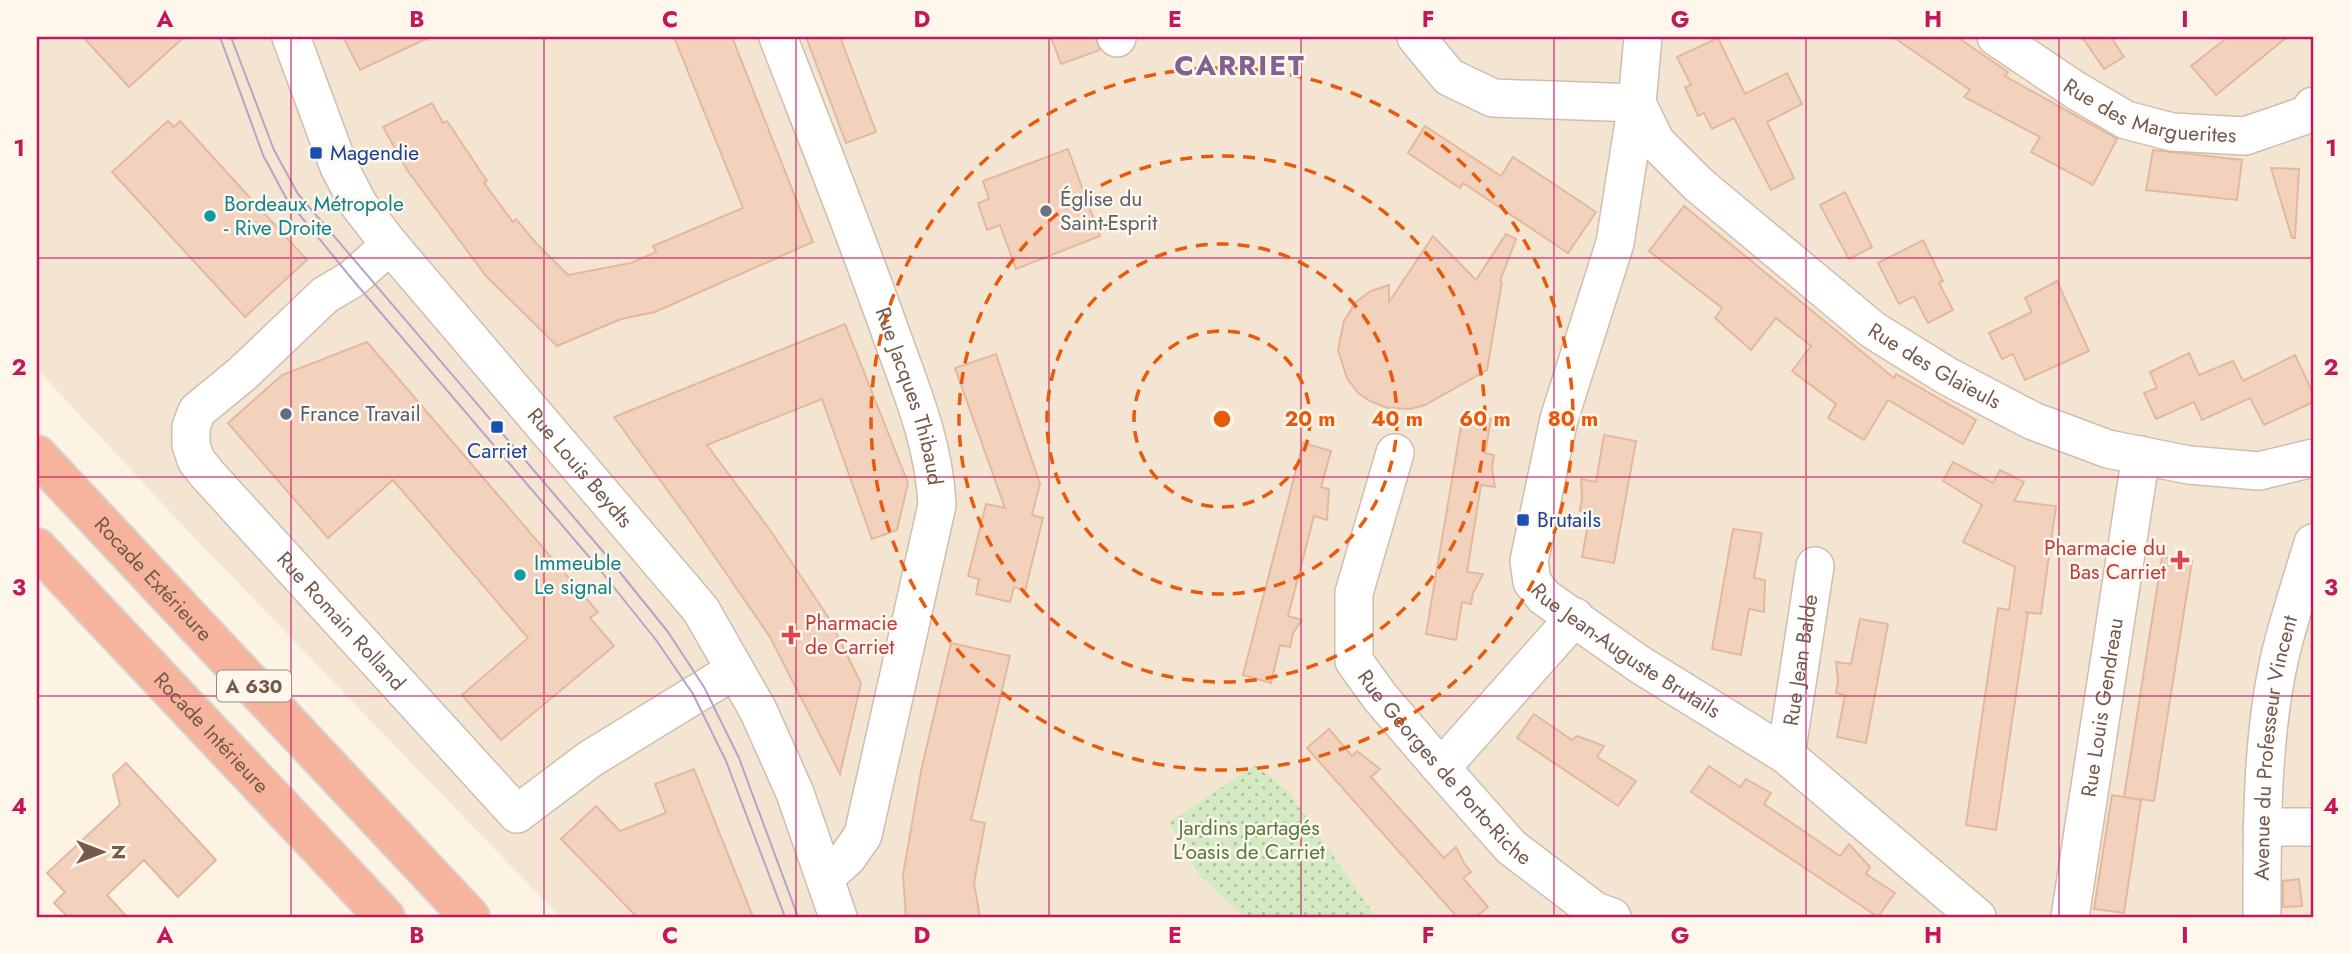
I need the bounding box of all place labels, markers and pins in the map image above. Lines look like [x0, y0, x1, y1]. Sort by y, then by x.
place label: Magendie [330, 138, 419, 168]
marker: Magendie [308, 145, 324, 161]
place label: Église du Saint-Esprit [1060, 184, 1157, 238]
place label: Bordeaux Métropole - Rive Droite [224, 189, 404, 243]
marker: Église du Saint-Esprit [1038, 203, 1054, 219]
marker: Bordeaux Métropole - Rive Droite [202, 208, 218, 224]
place label: France Travail [300, 399, 420, 429]
marker: France Travail [278, 406, 294, 422]
centre of rings [1210, 407, 1234, 431]
marker: Carriet [489, 419, 505, 435]
place label: Carriet [467, 436, 527, 466]
place label: Brutails [1537, 505, 1601, 535]
marker: Brutails [1515, 512, 1531, 528]
place label: Pharmacie du Bas Carriet [2044, 533, 2166, 587]
place label: Immeuble Le signal [534, 548, 622, 602]
marker: Pharmacie du Bas Carriet [2172, 552, 2188, 568]
marker: Immeuble Le signal [512, 567, 528, 583]
place label: Pharmacie de Carriet [805, 608, 898, 662]
marker: Pharmacie de Carriet [783, 627, 799, 643]

